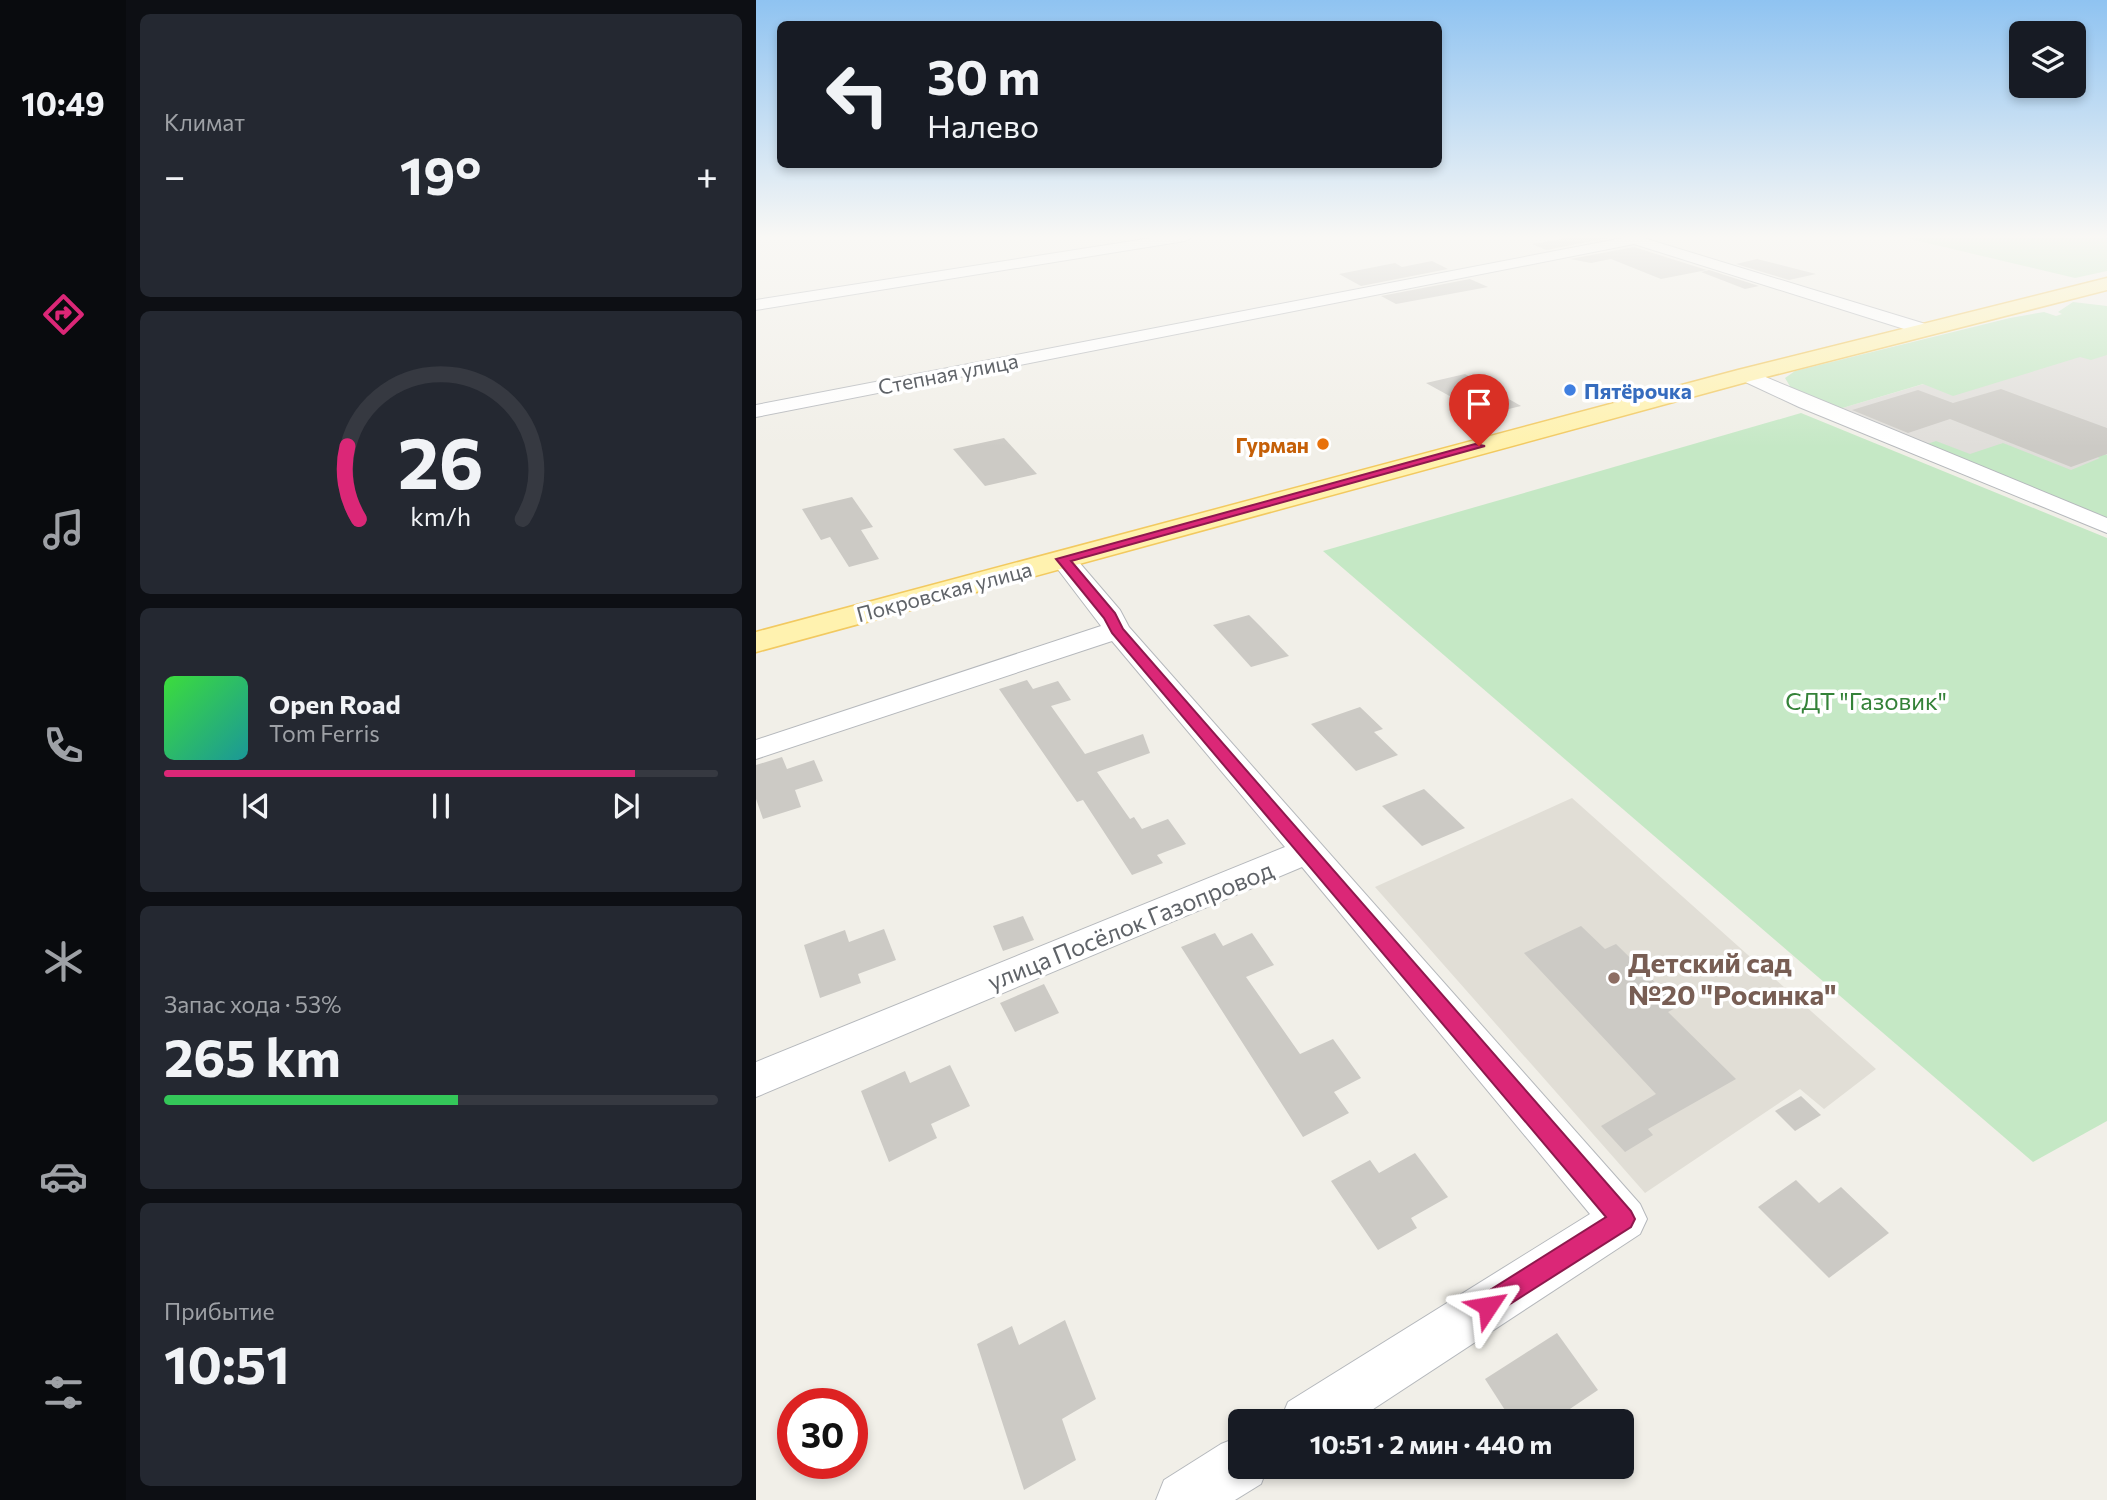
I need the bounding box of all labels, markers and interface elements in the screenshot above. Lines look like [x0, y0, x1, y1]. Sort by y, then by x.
map controls [2009, 21, 2086, 98]
button: layers [2009, 21, 2086, 98]
text: 30 m [927, 45, 1040, 105]
icon: left [812, 49, 903, 140]
text: 10:49 [21, 83, 105, 123]
text: Налево [927, 105, 1039, 145]
text: Климат [164, 108, 245, 136]
text: 19° [400, 142, 481, 206]
text: − [164, 151, 186, 198]
text: + [696, 151, 718, 198]
icon: directions [39, 290, 88, 339]
street label: Степная улица [876, 347, 1020, 399]
pin [1449, 374, 1509, 446]
place label: Пятёрочка [1584, 378, 1692, 403]
marker: Пятёрочка [1562, 382, 1578, 398]
icon: arrive [1460, 385, 1498, 423]
text: 26 [398, 415, 484, 504]
place label: Гурман [1236, 432, 1309, 457]
marker: Гурман [1315, 436, 1331, 452]
text: km/h [411, 501, 471, 531]
icon: music [39, 505, 88, 554]
street label: Покровская улица [854, 556, 1034, 626]
park label: СДТ "Газовик" [1785, 686, 1947, 715]
text: Open Road [269, 688, 401, 719]
text: Tom Ferris [269, 719, 380, 747]
icon: phone [39, 721, 88, 770]
icon: previous [237, 787, 275, 825]
icon: pause [422, 787, 460, 825]
icon: next [607, 787, 645, 825]
street label: улица Посёлок Газопровод [983, 854, 1277, 996]
icon: climate [39, 937, 88, 986]
place label: Детский сад №20 "Росинка" [1628, 945, 1836, 1011]
marker: Детский сад №20 "Росинка" [1606, 970, 1622, 986]
text: Запас хода · 53% [164, 990, 341, 1018]
text: 265 km [164, 1024, 341, 1088]
icon: car [39, 1152, 88, 1201]
position arrow [1451, 1269, 1525, 1343]
text: Прибытие [164, 1297, 275, 1325]
text: 10:51 [164, 1331, 290, 1395]
icon: filters [39, 1368, 88, 1417]
speed limit sign: 30 [777, 1388, 868, 1479]
text: 10:51 · 2 мин · 440 m [1310, 1428, 1552, 1459]

